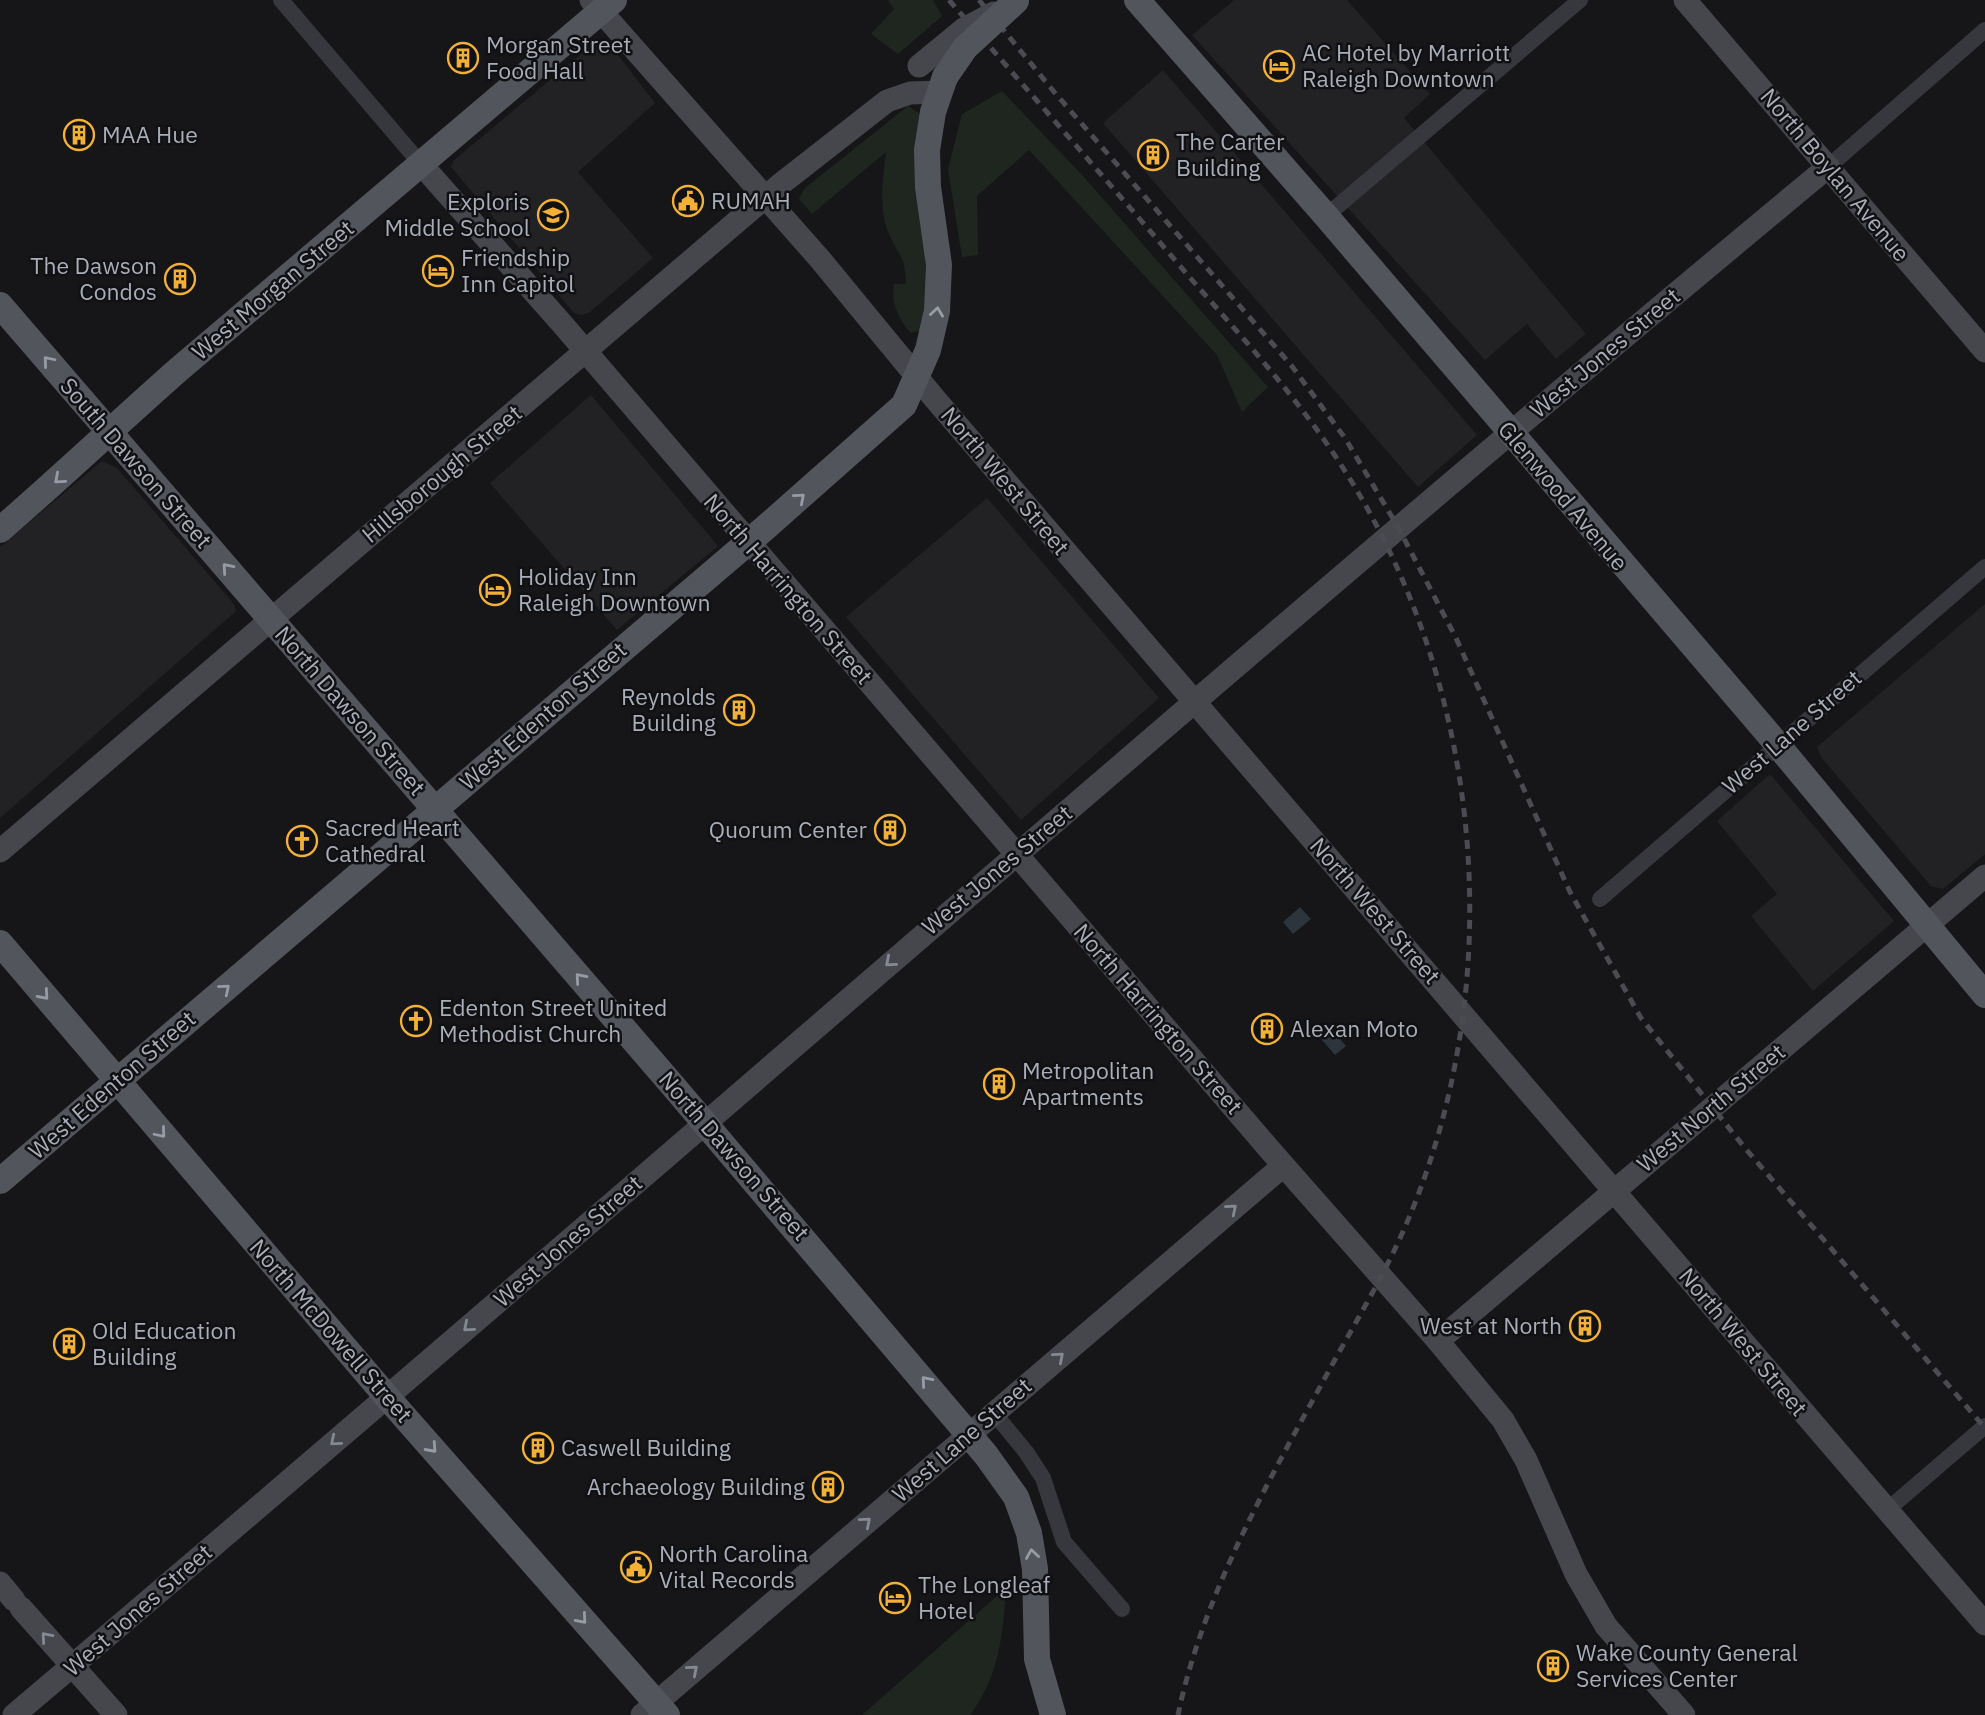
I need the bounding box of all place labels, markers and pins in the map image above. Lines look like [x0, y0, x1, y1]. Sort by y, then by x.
place label: Morgan Street Food Hall [486, 29, 631, 85]
place label: AC Hotel by Marriott Raleigh Downtown [1302, 37, 1510, 93]
building icon: Morgan Street Food Hall [446, 41, 480, 75]
hotel icon: AC Hotel by Marriott Raleigh Downtown [1262, 49, 1296, 83]
building icon: MAA Hue [62, 118, 96, 152]
place label: MAA Hue [102, 119, 198, 149]
place label: The Carter Building [1176, 126, 1285, 182]
building icon: The Carter Building [1136, 138, 1170, 172]
public building icon: RUMAH [671, 184, 705, 218]
place label: RUMAH [711, 185, 791, 215]
place label: Exploris Middle School [385, 186, 530, 242]
school or university icon: Exploris Middle School [536, 198, 570, 232]
place label: Friendship Inn Capitol [461, 242, 575, 298]
place label: The Dawson Condos [30, 250, 157, 306]
hotel icon: Friendship Inn Capitol [421, 254, 455, 288]
building icon: The Dawson Condos [163, 262, 197, 296]
place label: Holiday Inn Raleigh Downtown [518, 561, 710, 617]
hotel icon: Holiday Inn Raleigh Downtown [478, 573, 512, 607]
place label: Reynolds Building [621, 681, 716, 737]
building icon: Reynolds Building [722, 693, 756, 727]
place label: Sacred Heart Cathedral [325, 812, 460, 868]
building icon: Quorum Center [873, 813, 907, 847]
place label: Quorum Center [709, 814, 868, 844]
church icon: Sacred Heart Cathedral [285, 824, 319, 858]
place label: Edenton Street United Methodist Church [439, 992, 667, 1048]
church icon: Edenton Street United Methodist Church [399, 1004, 433, 1038]
building icon: Alexan Moto [1250, 1012, 1284, 1046]
place label: Alexan Moto [1290, 1013, 1418, 1043]
place label: Metropolitan Apartments [1022, 1055, 1154, 1111]
building icon: Metropolitan Apartments [982, 1067, 1016, 1101]
building icon: West at North [1568, 1309, 1602, 1343]
place label: West at North [1420, 1310, 1562, 1340]
place label: Old Education Building [92, 1315, 237, 1371]
building icon: Old Education Building [52, 1327, 86, 1361]
building icon: Caswell Building [521, 1431, 555, 1465]
place label: Caswell Building [561, 1432, 731, 1462]
building icon: Archaeology Building [811, 1470, 845, 1504]
place label: Archaeology Building [587, 1471, 805, 1501]
place label: North Carolina Vital Records [659, 1538, 808, 1594]
public building icon: North Carolina Vital Records [619, 1550, 653, 1584]
place label: The Longleaf Hotel [918, 1569, 1050, 1625]
hotel icon: The Longleaf Hotel [878, 1581, 912, 1615]
place label: Wake County General Services Center [1576, 1637, 1798, 1693]
building icon: Wake County General Services Center [1536, 1649, 1570, 1683]

